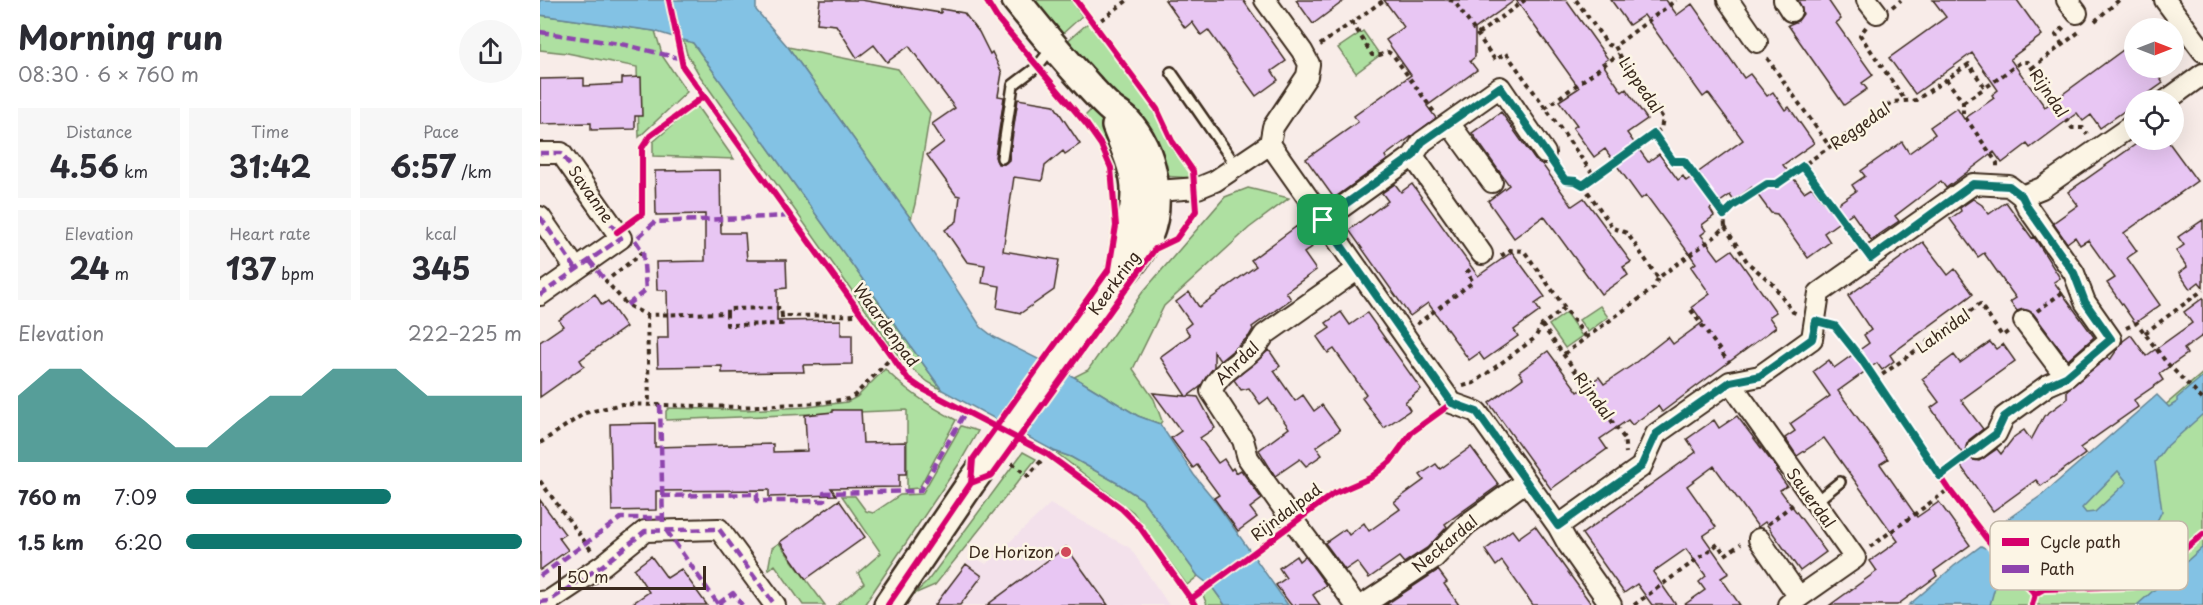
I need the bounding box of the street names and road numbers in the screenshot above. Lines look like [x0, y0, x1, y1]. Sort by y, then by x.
street label: Lippedal [1614, 51, 1670, 118]
street label: Rijndal [2025, 63, 2075, 122]
street label: Reggedal [1824, 96, 1894, 155]
street label: Savanne [563, 160, 620, 227]
street label: Keerkring [1082, 245, 1145, 319]
street label: Waardenpad [848, 278, 925, 371]
street label: Lahndal [1910, 302, 1975, 358]
street label: Ahrdal [1209, 335, 1264, 389]
street label: Rijndal [1569, 366, 1620, 424]
street label: Sauerdal [1782, 462, 1842, 532]
street label: Rijndalpad [1245, 477, 1326, 546]
street label: Neckardal [1406, 509, 1482, 578]

